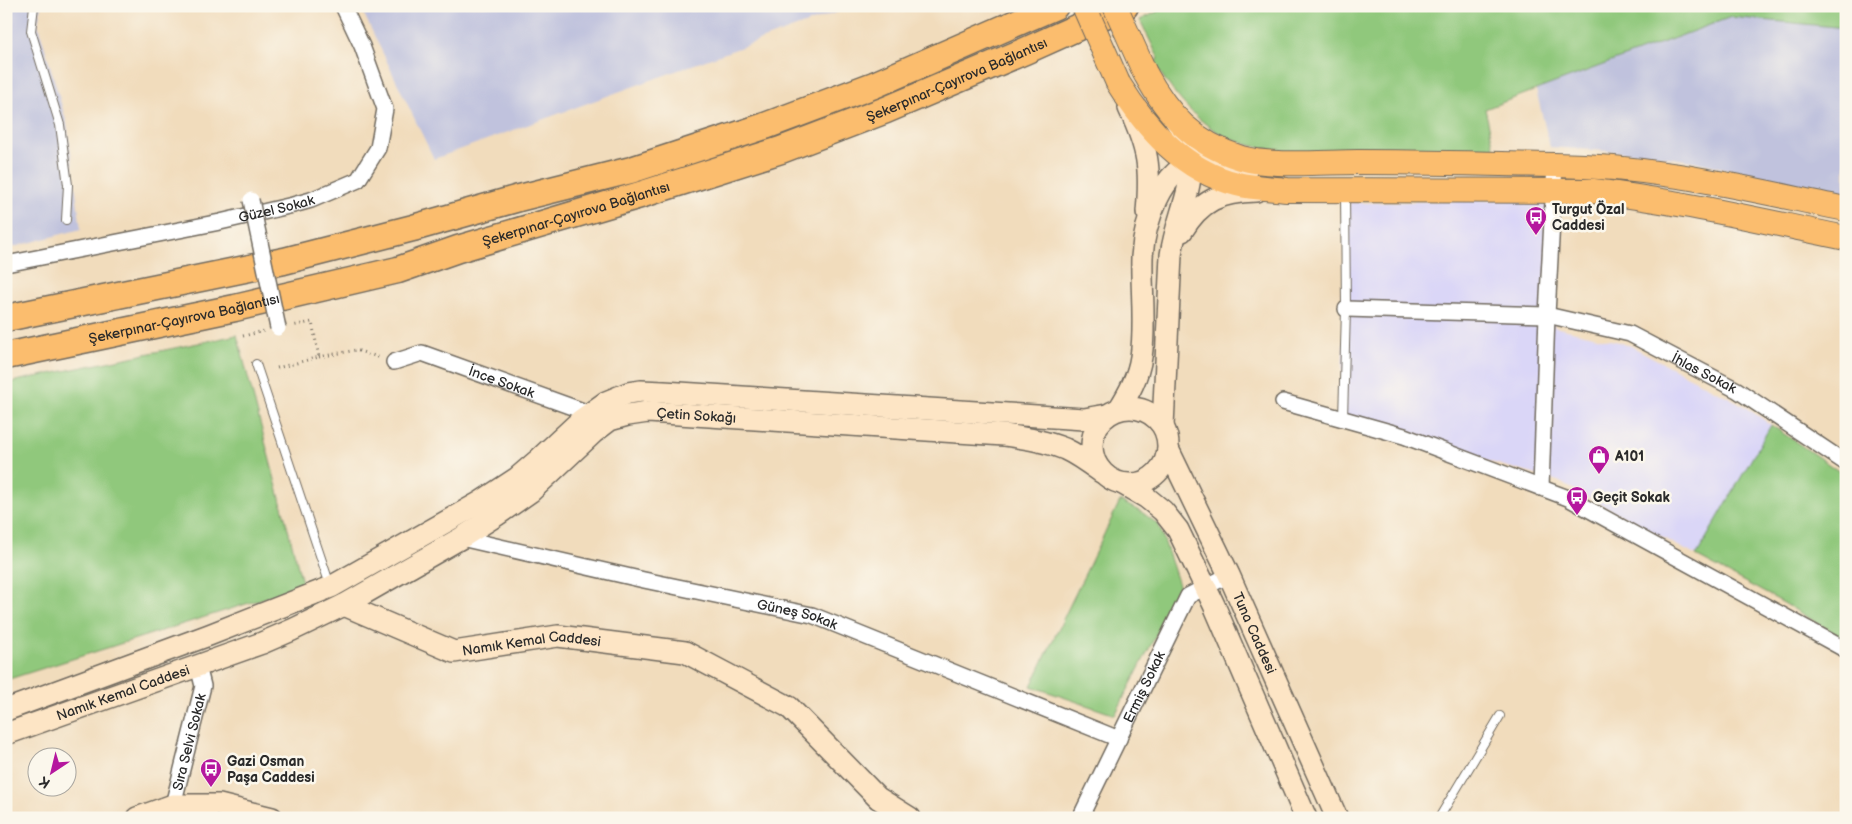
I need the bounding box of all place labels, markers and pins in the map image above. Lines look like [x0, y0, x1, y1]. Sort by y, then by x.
place label: Turgut Özal Caddesi [1552, 200, 1624, 234]
bus stop icon: Turgut Özal Caddesi [1524, 205, 1548, 236]
shop icon: A101 [1587, 444, 1611, 475]
place label: A101 [1614, 448, 1644, 465]
bus stop icon: Geçit Sokak [1565, 485, 1589, 516]
place label: Geçit Sokak [1593, 489, 1670, 506]
place label: Gazi Osman Paşa Caddesi [227, 753, 315, 786]
bus stop icon: Gazi Osman Paşa Caddesi [199, 757, 223, 788]

